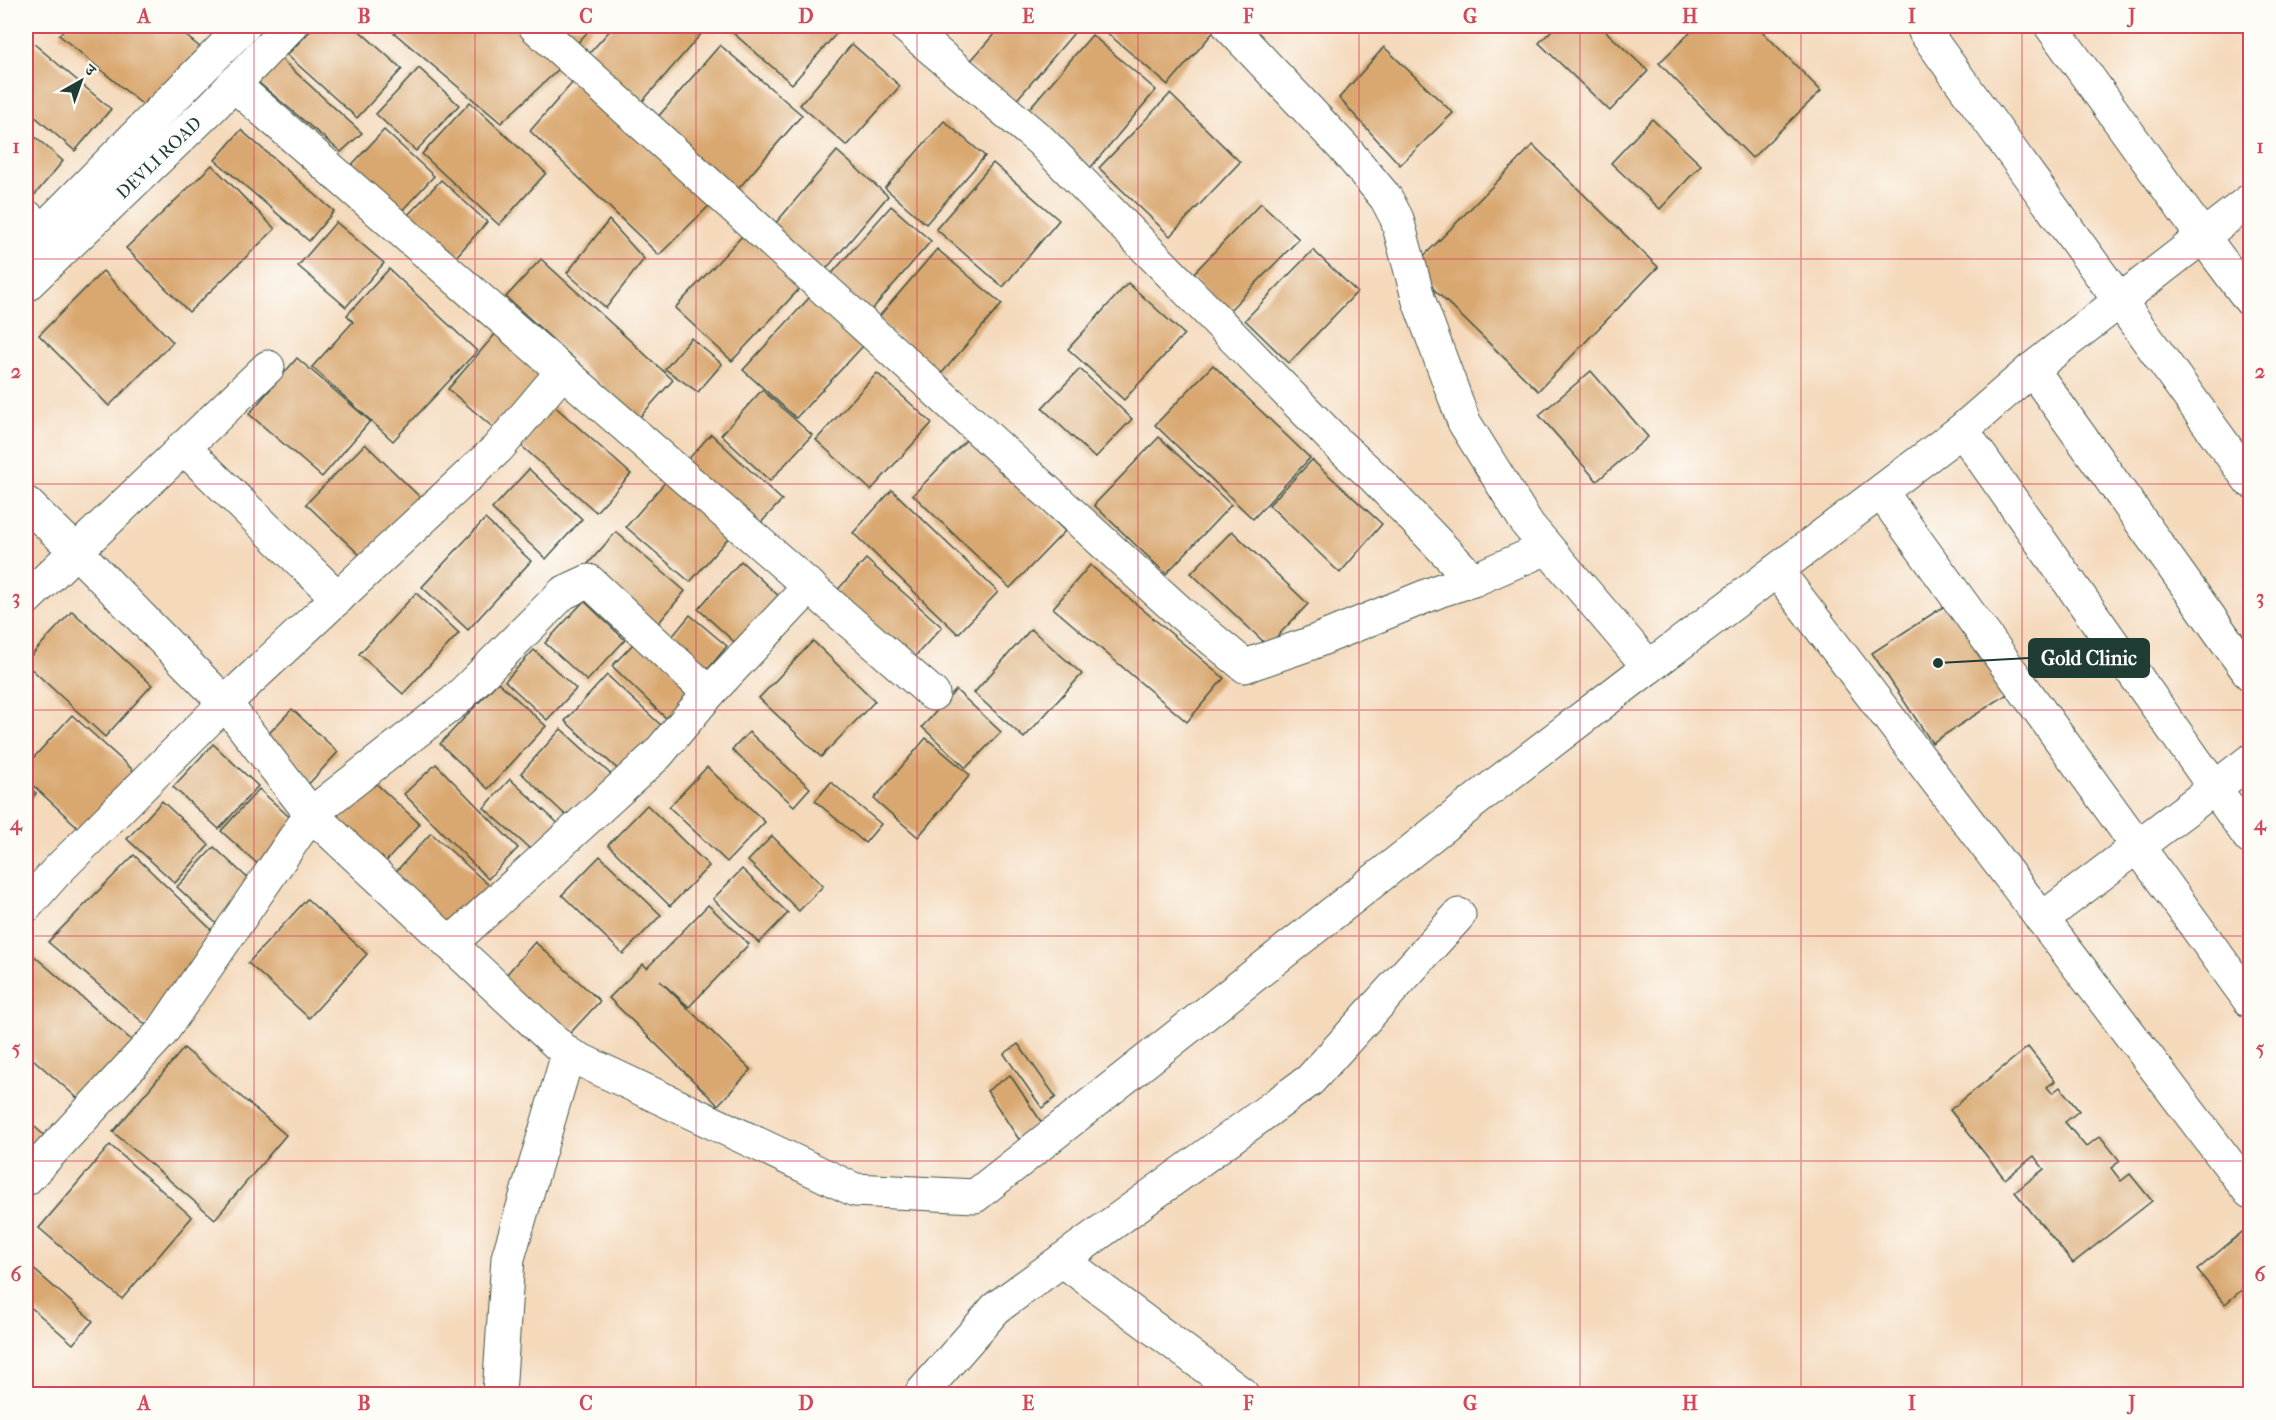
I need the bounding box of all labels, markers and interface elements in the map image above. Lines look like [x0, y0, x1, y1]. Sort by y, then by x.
text: A [136, 5, 152, 28]
text: B [357, 5, 371, 28]
text: C [579, 5, 593, 28]
text: D [798, 5, 814, 28]
text: E [1022, 5, 1034, 28]
text: F [1242, 5, 1254, 28]
text: G [1463, 5, 1477, 28]
text: H [1682, 5, 1698, 28]
text: I [1908, 5, 1916, 28]
text: J [2126, 5, 2136, 28]
north arrow [51, 51, 111, 111]
text: उ [80, 59, 101, 81]
street label: DEVLI ROAD [112, 113, 206, 204]
text: 1 [12, 135, 20, 158]
text: 1 [2256, 135, 2264, 158]
text: 2 [11, 360, 21, 383]
text: 2 [2255, 360, 2265, 383]
text: 3 [12, 586, 20, 609]
text: 3 [2256, 586, 2264, 609]
callout: Gold Clinic [2029, 639, 2149, 677]
text: Gold Clinic [2041, 647, 2137, 670]
text: 4 [9, 812, 23, 836]
text: 4 [2253, 812, 2267, 836]
text: 5 [12, 1037, 21, 1060]
text: 5 [2256, 1037, 2265, 1060]
text: 6 [11, 1263, 23, 1286]
text: 6 [2255, 1263, 2267, 1286]
text: A [136, 1392, 152, 1415]
text: B [357, 1392, 371, 1415]
text: C [579, 1392, 593, 1415]
text: D [798, 1392, 814, 1415]
text: E [1022, 1392, 1034, 1415]
text: F [1242, 1392, 1254, 1415]
text: G [1463, 1392, 1477, 1415]
text: H [1682, 1392, 1698, 1415]
text: I [1908, 1392, 1916, 1415]
text: J [2126, 1392, 2136, 1415]

